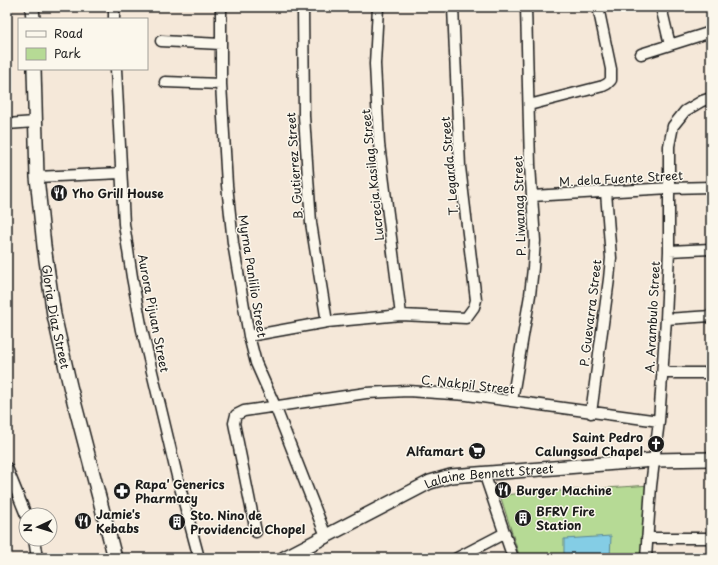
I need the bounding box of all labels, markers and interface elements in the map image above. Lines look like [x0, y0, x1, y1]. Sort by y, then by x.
legend [18, 18, 148, 70]
text: Road [54, 24, 83, 42]
text: Park [54, 44, 81, 62]
street label: Lucrecia Kasilag Street [356, 108, 388, 242]
street label: B. Gutierrez Street [281, 112, 307, 220]
street label: T. Legarda Street [436, 116, 462, 216]
street label: P. Liwanag Street [508, 155, 530, 257]
street label: M. dela Fuente Street [559, 166, 683, 190]
restaurant icon: Yho Grill House [49, 183, 69, 203]
place label: Yho Grill House [72, 184, 164, 202]
street label: Myrna Panlilio Street [234, 213, 272, 339]
street label: Aurora Pijuan Street [134, 252, 174, 374]
street label: P. Guevarra Street [575, 258, 606, 367]
street label: A. Arambulo Street [640, 261, 664, 373]
street label: Gloria Diaz Street [38, 263, 75, 371]
street label: C. Nakpil Street [420, 370, 516, 398]
place label: Saint Pedro Calungsod Chapel [535, 428, 643, 460]
church icon: Saint Pedro Calungsod Chapel [646, 434, 666, 454]
supermarket icon: Alfamart [467, 441, 487, 461]
place label: Alfamart [406, 442, 464, 460]
street label: Lalaine Bennett Street [421, 459, 554, 493]
place label: Rapa' Generics Pharmacy [135, 475, 225, 507]
restaurant icon: Burger Machine [493, 480, 513, 500]
pharmacy icon: Rapa' Generics Pharmacy [112, 481, 132, 501]
place label: Burger Machine [516, 481, 612, 499]
place label: BFRV Fire Station [536, 502, 595, 534]
place label: Jamie's Kebabs [96, 505, 141, 537]
place label: Sto. Nino de Providencia Chopel [190, 506, 305, 538]
north arrow [18, 507, 58, 547]
building icon: BFRV Fire Station [513, 508, 533, 528]
restaurant icon: Jamie's Kebabs [73, 511, 93, 531]
building icon: Sto. Nino de Providencia Chopel [167, 512, 187, 532]
text: N [19, 523, 36, 533]

